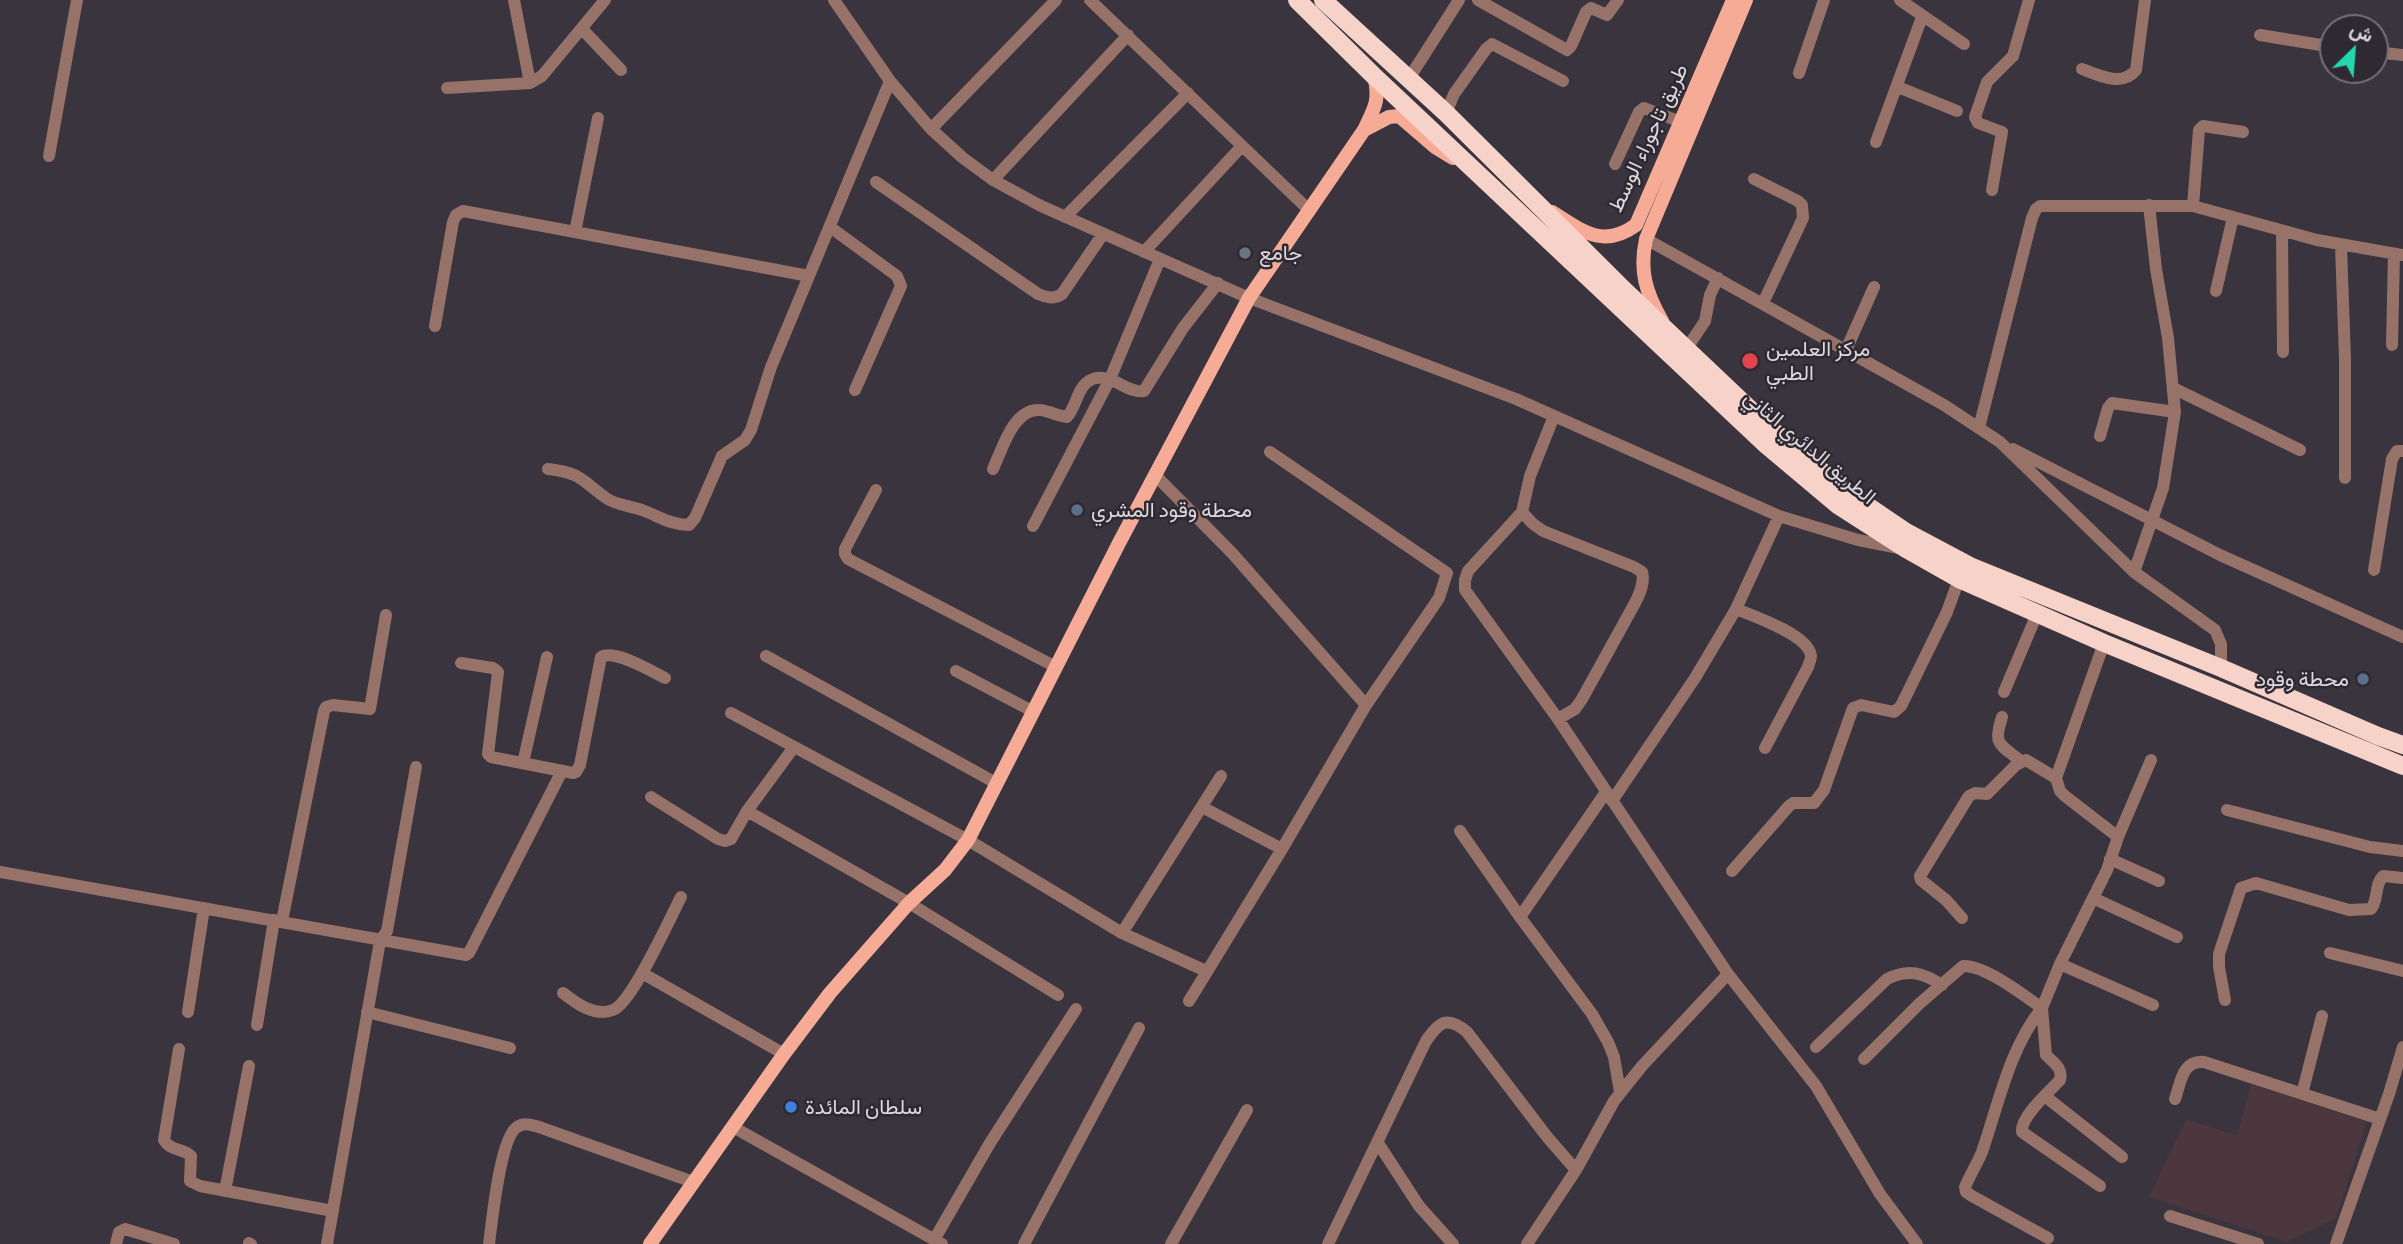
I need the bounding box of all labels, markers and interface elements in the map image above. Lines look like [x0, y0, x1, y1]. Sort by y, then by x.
north arrow [2319, 14, 2389, 84]
text: ش [2347, 16, 2377, 47]
street label: طريق تاجوراء الوسط [1603, 60, 1693, 216]
place label: جامع [1259, 240, 1302, 266]
marker: جامع [1237, 245, 1253, 261]
place label: مركز العلمين الطبي [1766, 336, 1870, 386]
marker: مركز العلمين الطبي [1740, 351, 1760, 371]
street label: الطريق الدائري الثاني [1739, 384, 1881, 510]
place label: محطة وقود المشري [1091, 497, 1252, 523]
marker: محطة وقود المشري [1069, 502, 1085, 518]
place label: محطة وقود [2256, 666, 2349, 692]
marker: محطة وقود [2355, 671, 2371, 687]
place label: سلطان المائدة [805, 1094, 922, 1120]
marker: سلطان المائدة [783, 1099, 799, 1115]

